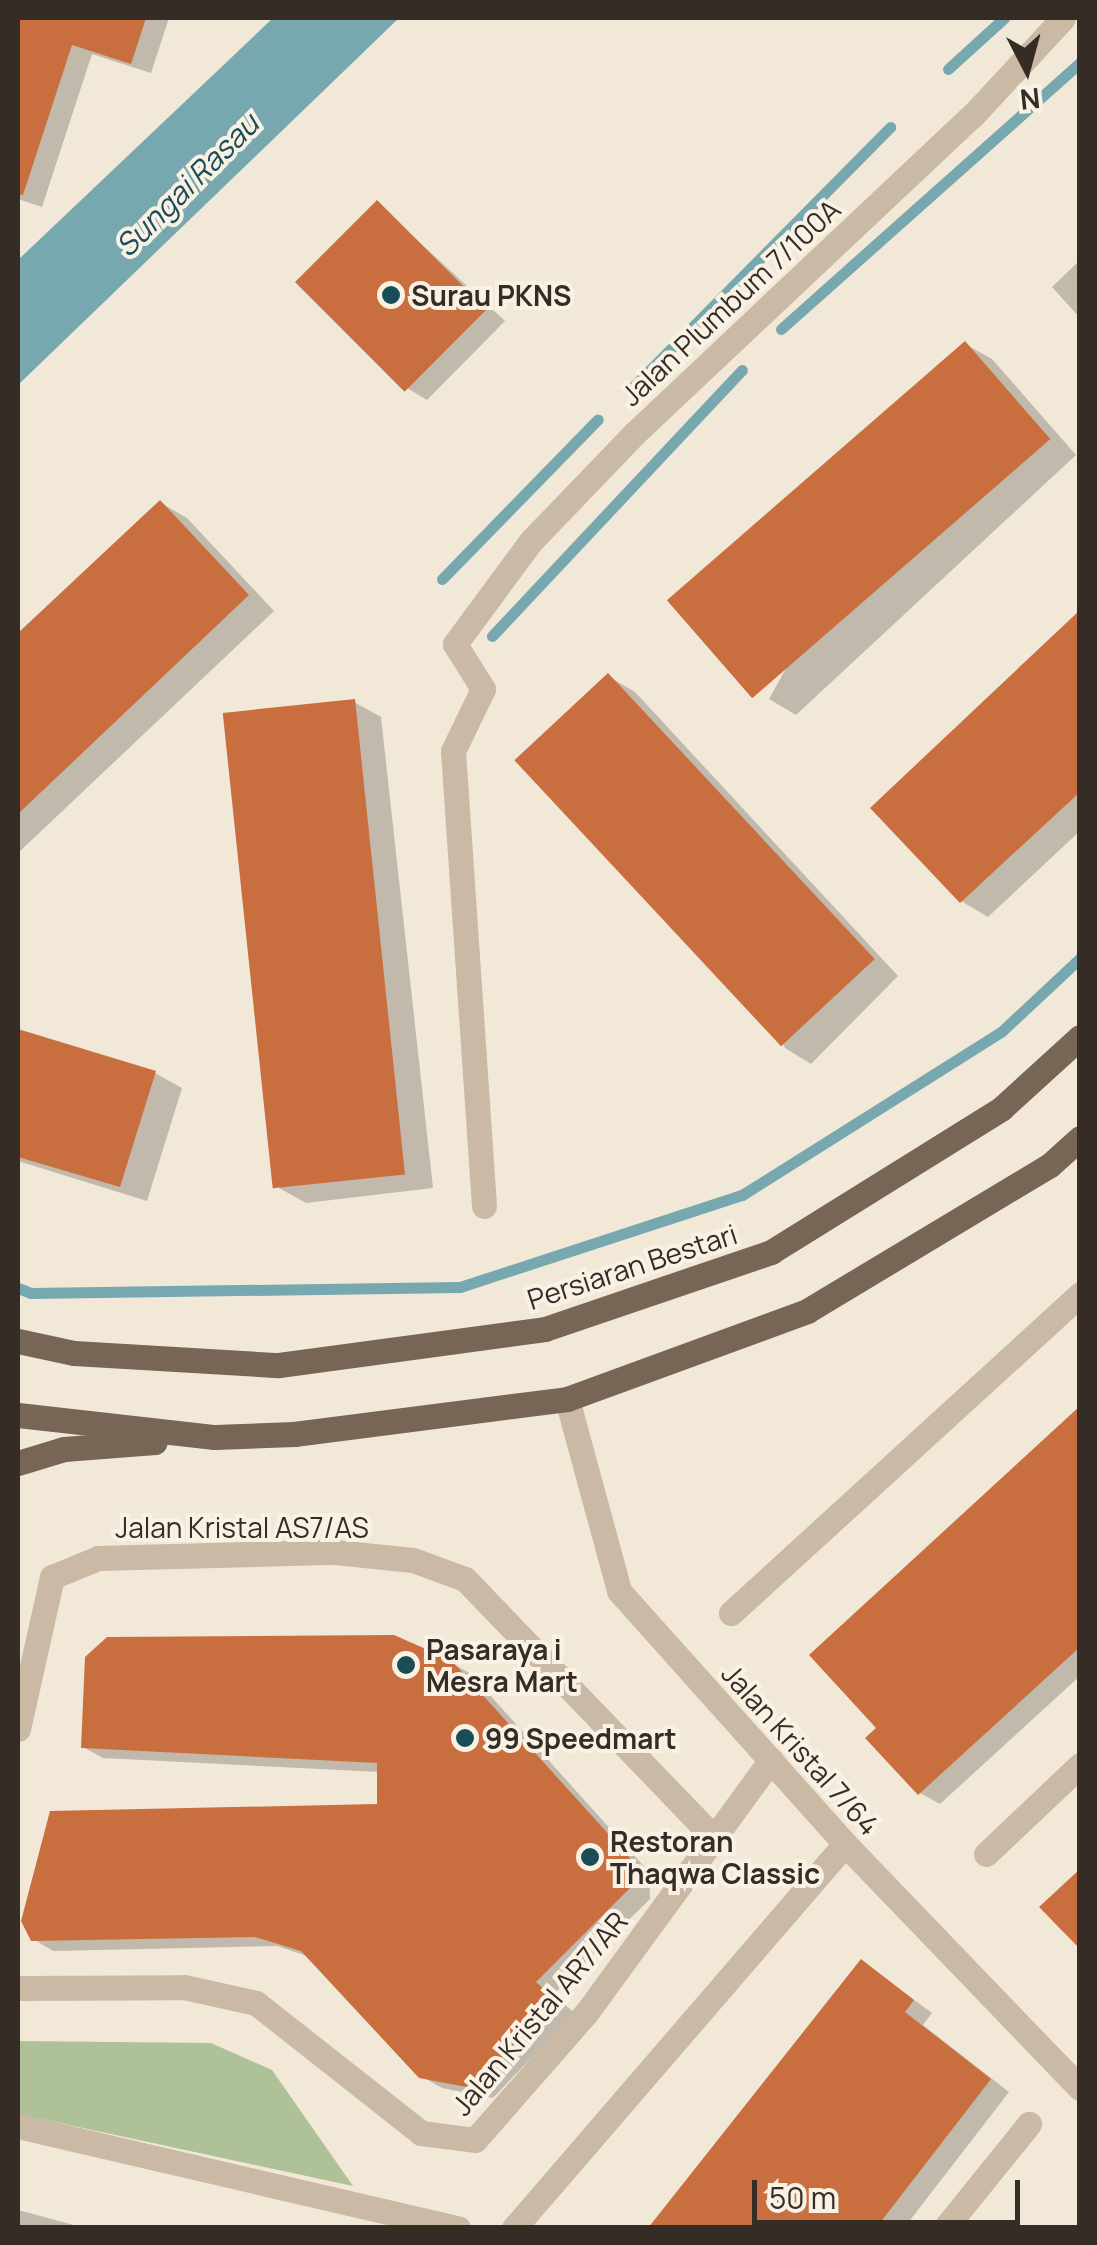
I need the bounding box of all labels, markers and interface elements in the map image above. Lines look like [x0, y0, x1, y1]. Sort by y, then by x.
north arrow [977, 20, 1077, 120]
text: N [1018, 80, 1042, 120]
water label: Sungai Rasau [108, 106, 266, 264]
street label: Jalan Plumbum 7/100A [614, 192, 846, 412]
place label: Surau PKNS [411, 278, 571, 312]
marker: Surau PKNS [380, 284, 402, 306]
street label: Persiaran Bestari [523, 1216, 741, 1316]
street label: Jalan Kristal AS7/AS [115, 1510, 369, 1544]
place label: Pasaraya i Mesra Mart [426, 1632, 578, 1698]
marker: Pasaraya i Mesra Mart [395, 1654, 417, 1676]
street label: Jalan Kristal 7/64 [715, 1657, 887, 1841]
place label: 99 Speedmart [485, 1721, 677, 1755]
marker: 99 Speedmart [454, 1727, 476, 1749]
place label: Restoran Thaqwa Classic [610, 1824, 820, 1890]
marker: Restoran Thaqwa Classic [579, 1846, 601, 1868]
street label: Jalan Kristal AR7/AR [444, 1904, 634, 2122]
scale bar [757, 2160, 1024, 2222]
text: 50 m [769, 2177, 836, 2218]

